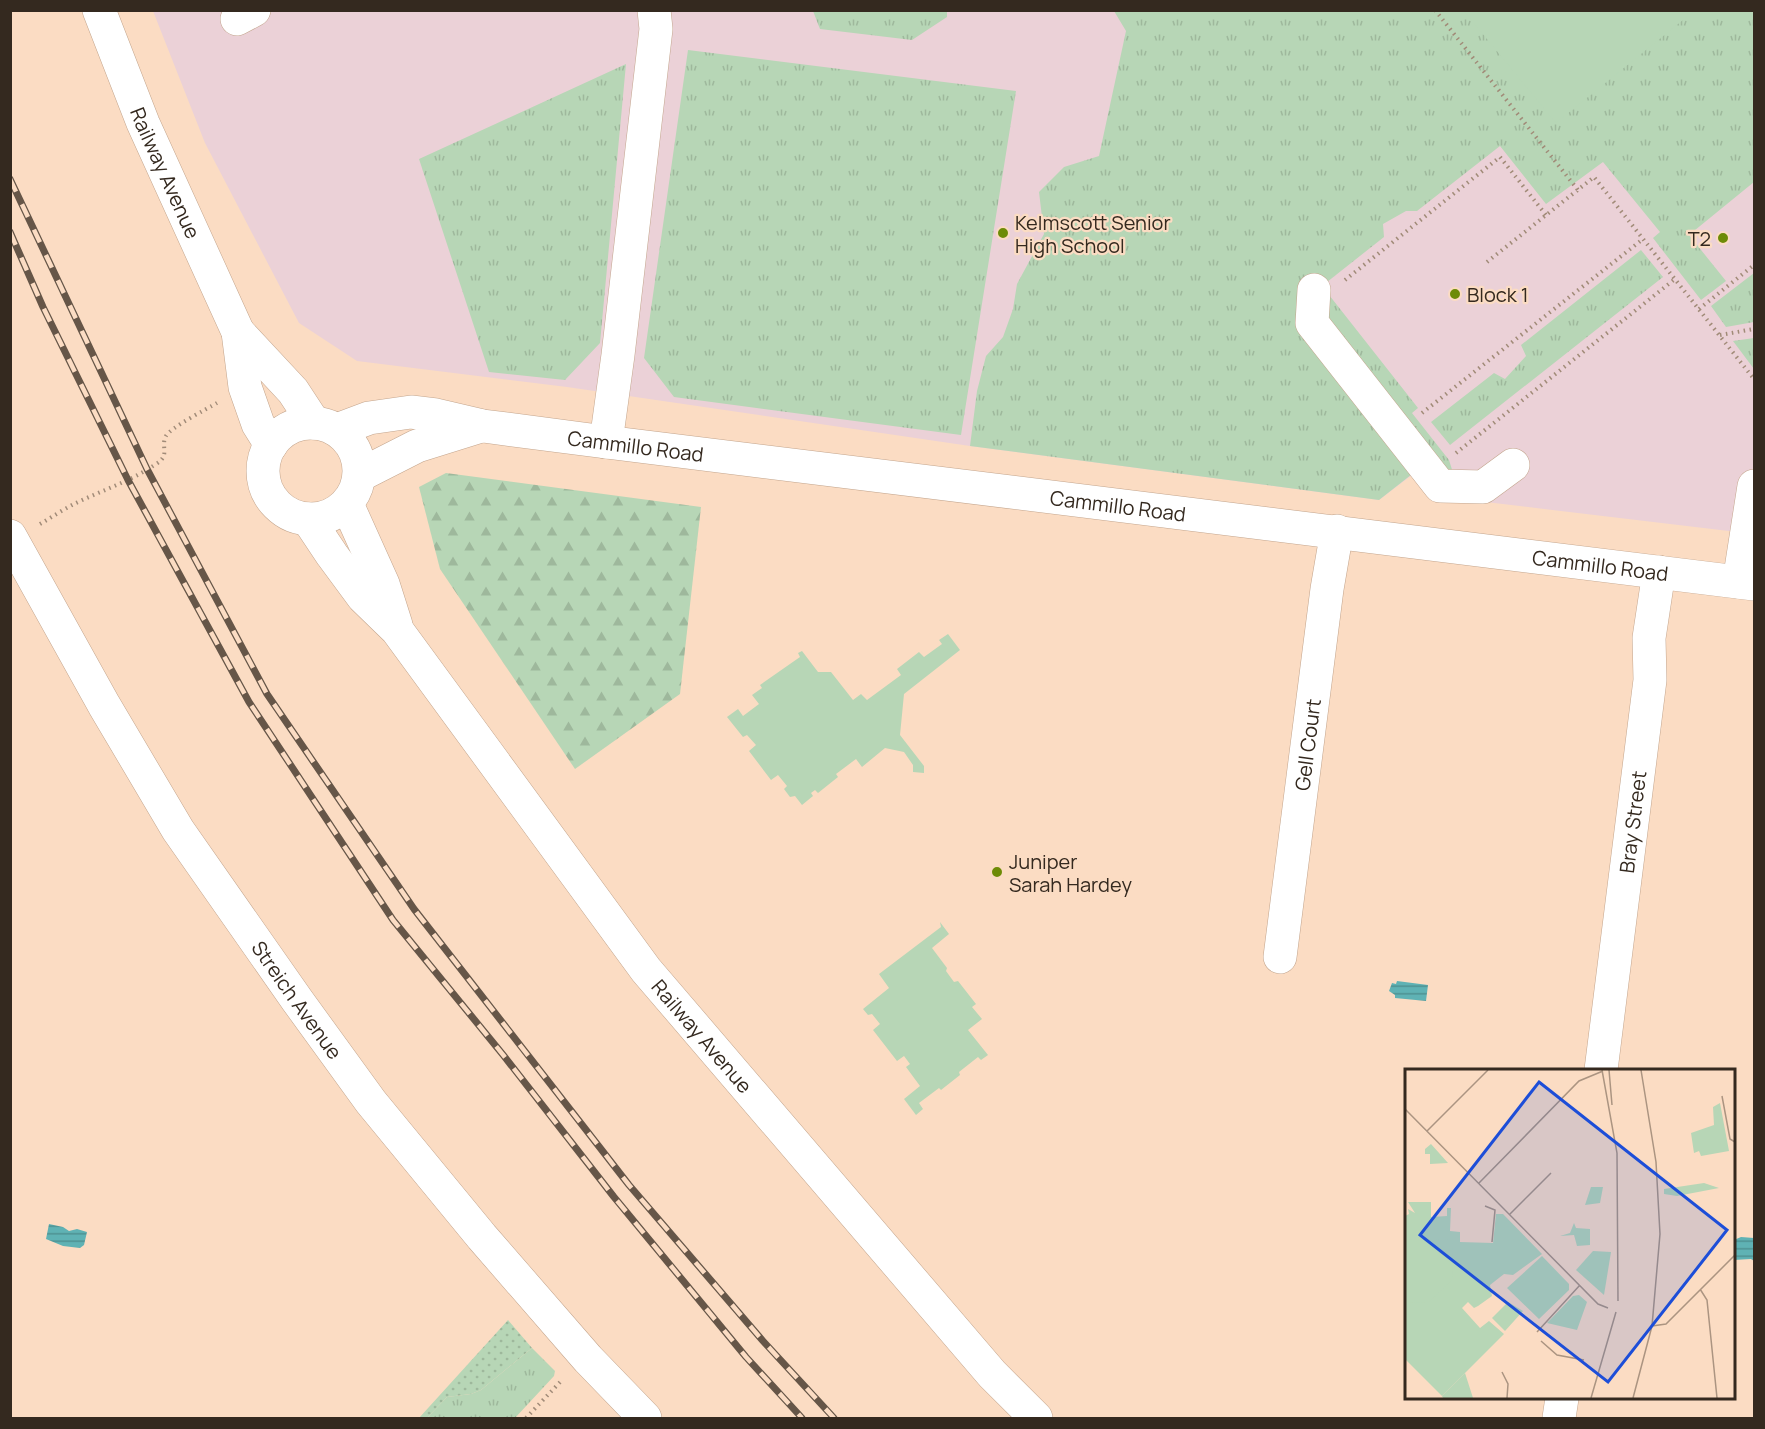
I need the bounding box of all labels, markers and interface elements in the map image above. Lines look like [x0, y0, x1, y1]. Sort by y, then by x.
street label: Railway Avenue [125, 103, 207, 243]
place label: Kelmscott Senior High School [1015, 209, 1171, 259]
place label: T2 [1688, 225, 1711, 252]
marker: Kelmscott Senior High School [996, 226, 1010, 240]
marker: T2 [1716, 231, 1730, 245]
place label: Block 1 [1467, 281, 1529, 308]
marker: Block 1 [1448, 287, 1462, 301]
street label: Cammillo Road [566, 424, 705, 467]
street label: Cammillo Road [1049, 484, 1187, 527]
street label: Cammillo Road [1531, 543, 1670, 587]
street label: Gell Court [1288, 697, 1326, 792]
street label: Bray Street [1612, 769, 1652, 875]
place label: Juniper Sarah Hardey [1009, 848, 1132, 898]
marker: Juniper Sarah Hardey [990, 865, 1004, 879]
street label: Streich Avenue [246, 935, 349, 1064]
street label: Railway Avenue [646, 973, 759, 1098]
inset map [1405, 1069, 1735, 1399]

